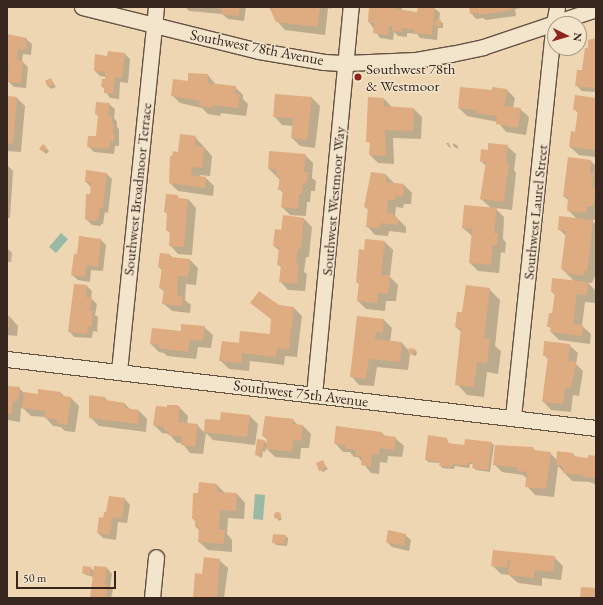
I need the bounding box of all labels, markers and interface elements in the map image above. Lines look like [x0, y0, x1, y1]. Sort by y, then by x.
north arrow [547, 16, 587, 56]
street label: Southwest 78th Avenue [189, 25, 325, 69]
text: N [571, 32, 585, 42]
place label: Southwest 78th & Westmoor [366, 59, 456, 94]
marker: Southwest 78th & Westmoor [353, 72, 363, 82]
street label: Southwest Broadmoor Terrace [119, 102, 155, 276]
street label: Southwest Westmoor Way [318, 126, 348, 276]
street label: Southwest Laurel Street [519, 144, 551, 280]
street label: Southwest 75th Avenue [233, 376, 369, 410]
scale bar [18, 563, 118, 589]
text: 50 m [23, 570, 46, 586]

